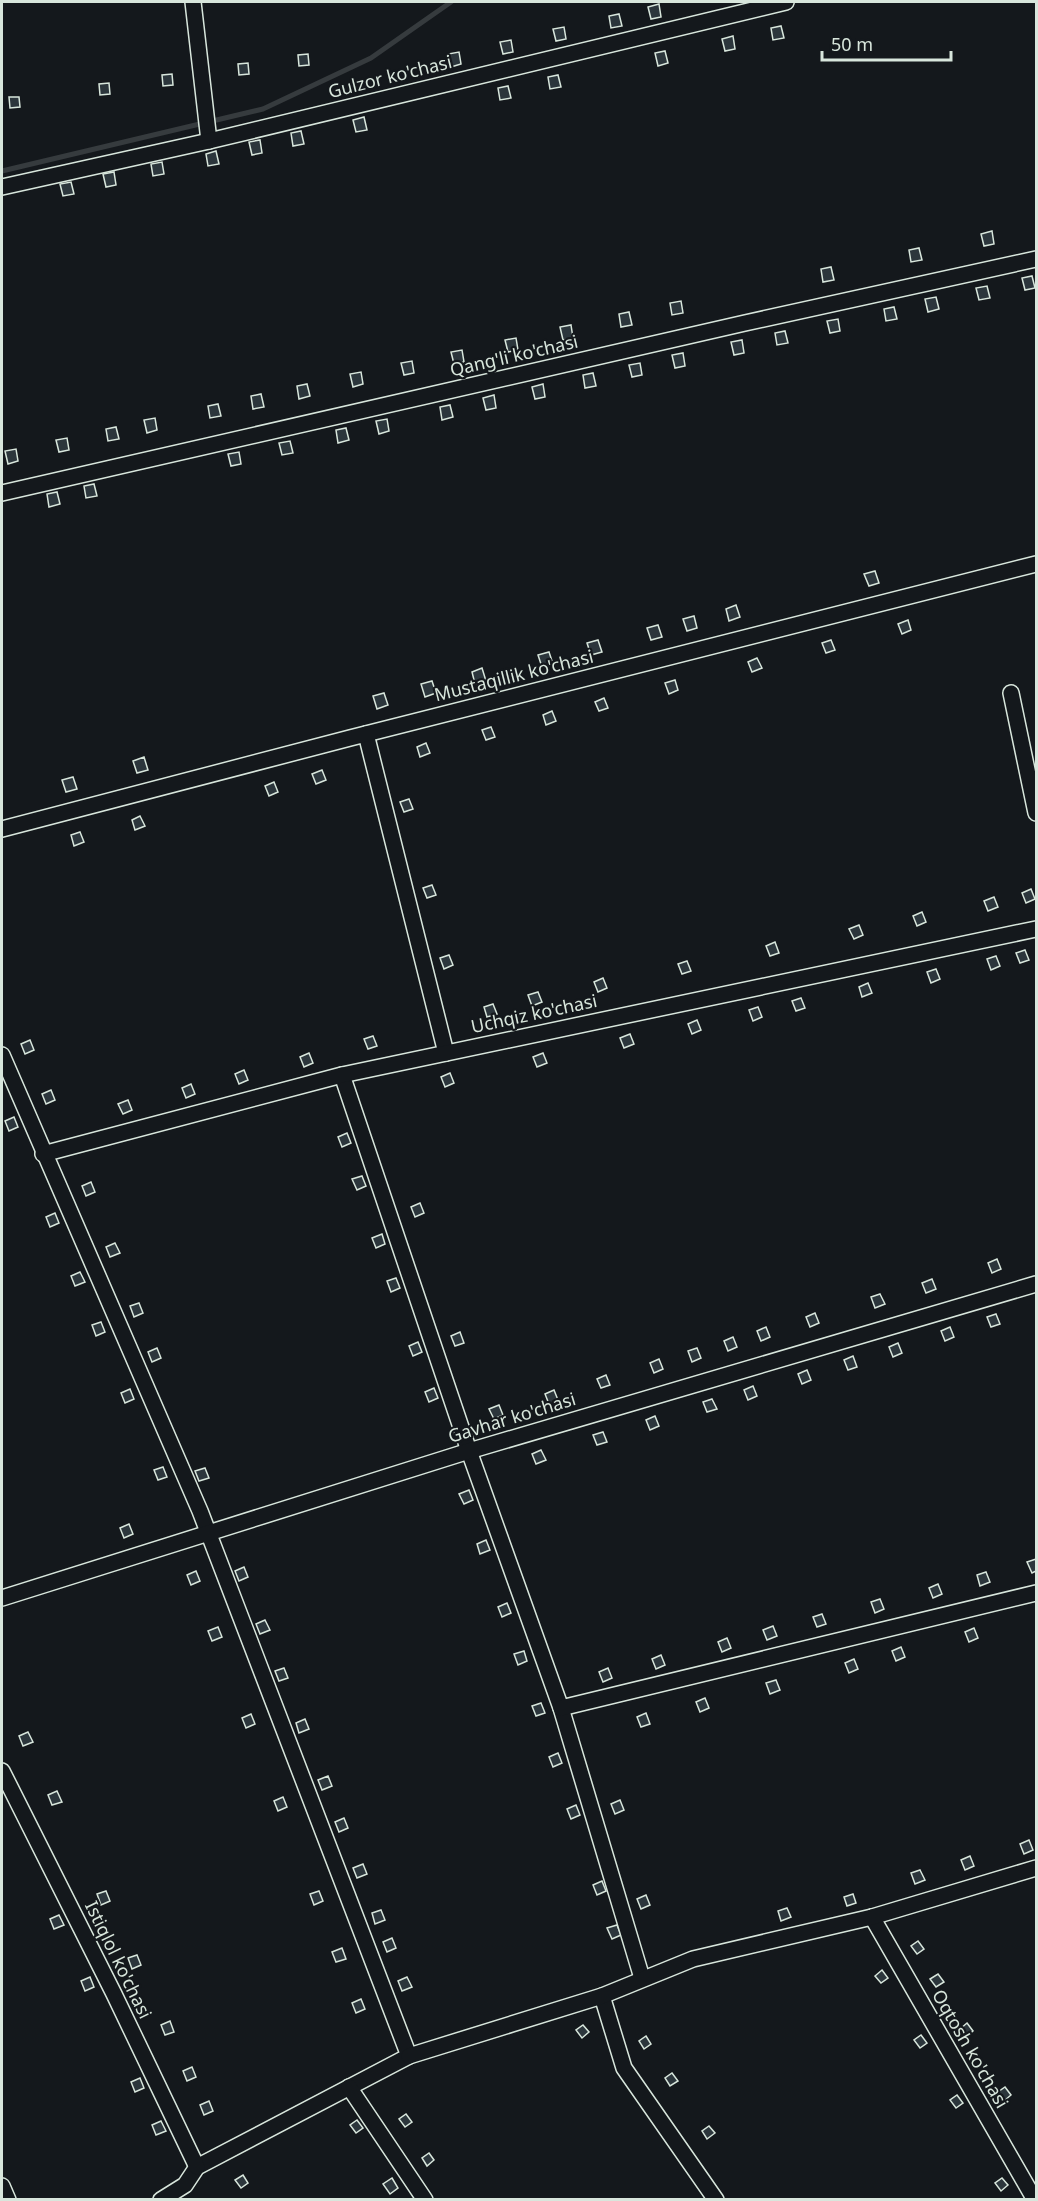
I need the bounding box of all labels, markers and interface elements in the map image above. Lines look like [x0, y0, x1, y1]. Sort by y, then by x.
scale bar [822, 24, 951, 62]
text: 50 m [831, 32, 873, 56]
street label: Gulzor ko'chasi [325, 49, 454, 103]
street label: Qang'li ko'chasi [447, 329, 580, 381]
street label: Mustaqillik ko'chasi [432, 644, 596, 706]
street label: Uchqiz ko'chasi [469, 988, 599, 1038]
street label: Gavhar ko'chasi [445, 1386, 578, 1448]
street label: Istiqlol ko'chasi [80, 1897, 158, 2022]
street label: Oqtosh ko'chasi [927, 1985, 1015, 2112]

